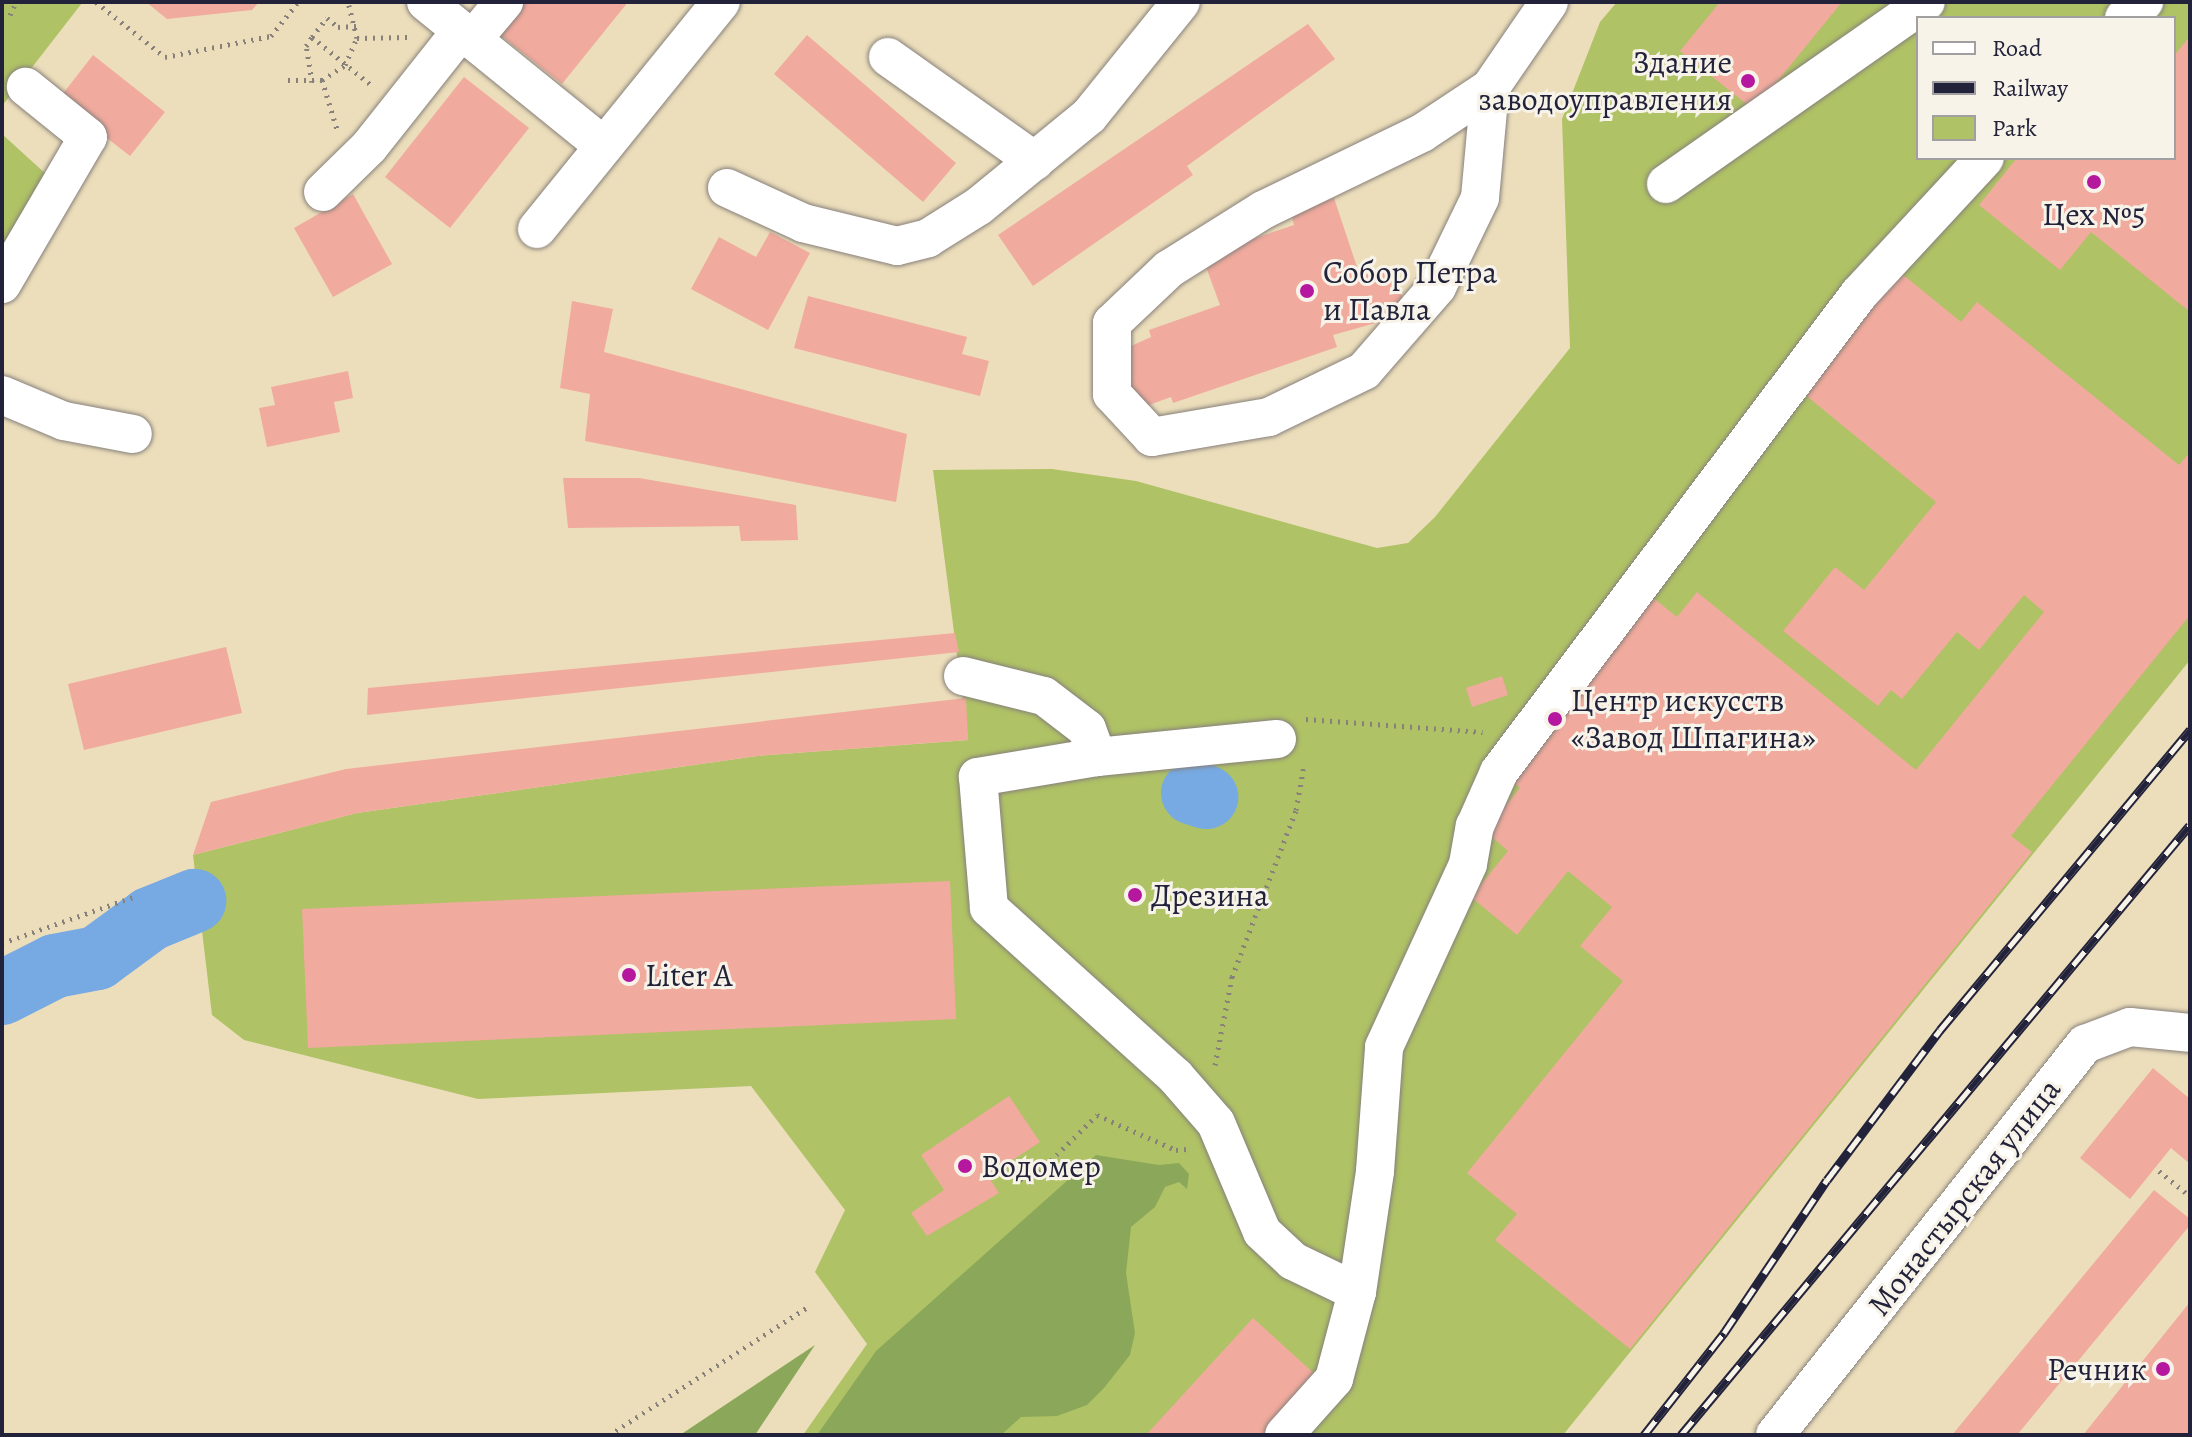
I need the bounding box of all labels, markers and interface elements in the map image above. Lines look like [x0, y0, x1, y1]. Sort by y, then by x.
legend [1916, 16, 2176, 160]
text: Road [1992, 32, 2042, 64]
place label: Здание заводоуправления [1478, 44, 1732, 119]
marker: Здание заводоуправления [1739, 72, 1757, 90]
text: Railway [1992, 72, 2068, 104]
text: Park [1992, 112, 2037, 144]
marker: Цех №5 [2085, 173, 2103, 191]
place label: Цех №5 [2043, 195, 2145, 233]
place label: Собор Петра и Павла [1323, 254, 1497, 329]
marker: Собор Петра и Павла [1298, 282, 1316, 300]
place label: Центр искусств «Завод Шпагина» [1571, 682, 1816, 757]
marker: Центр искусств «Завод Шпагина» [1546, 710, 1564, 728]
place label: Дрезина [1151, 876, 1269, 914]
marker: Дрезина [1126, 886, 1144, 904]
place label: Liter A [645, 956, 732, 994]
marker: Liter A [620, 966, 638, 984]
street label: Монастырская улица [1859, 1071, 2069, 1323]
place label: Водомер [981, 1147, 1101, 1185]
marker: Водомер [956, 1157, 974, 1175]
place label: Речник [2047, 1350, 2147, 1388]
marker: Речник [2154, 1360, 2172, 1378]

